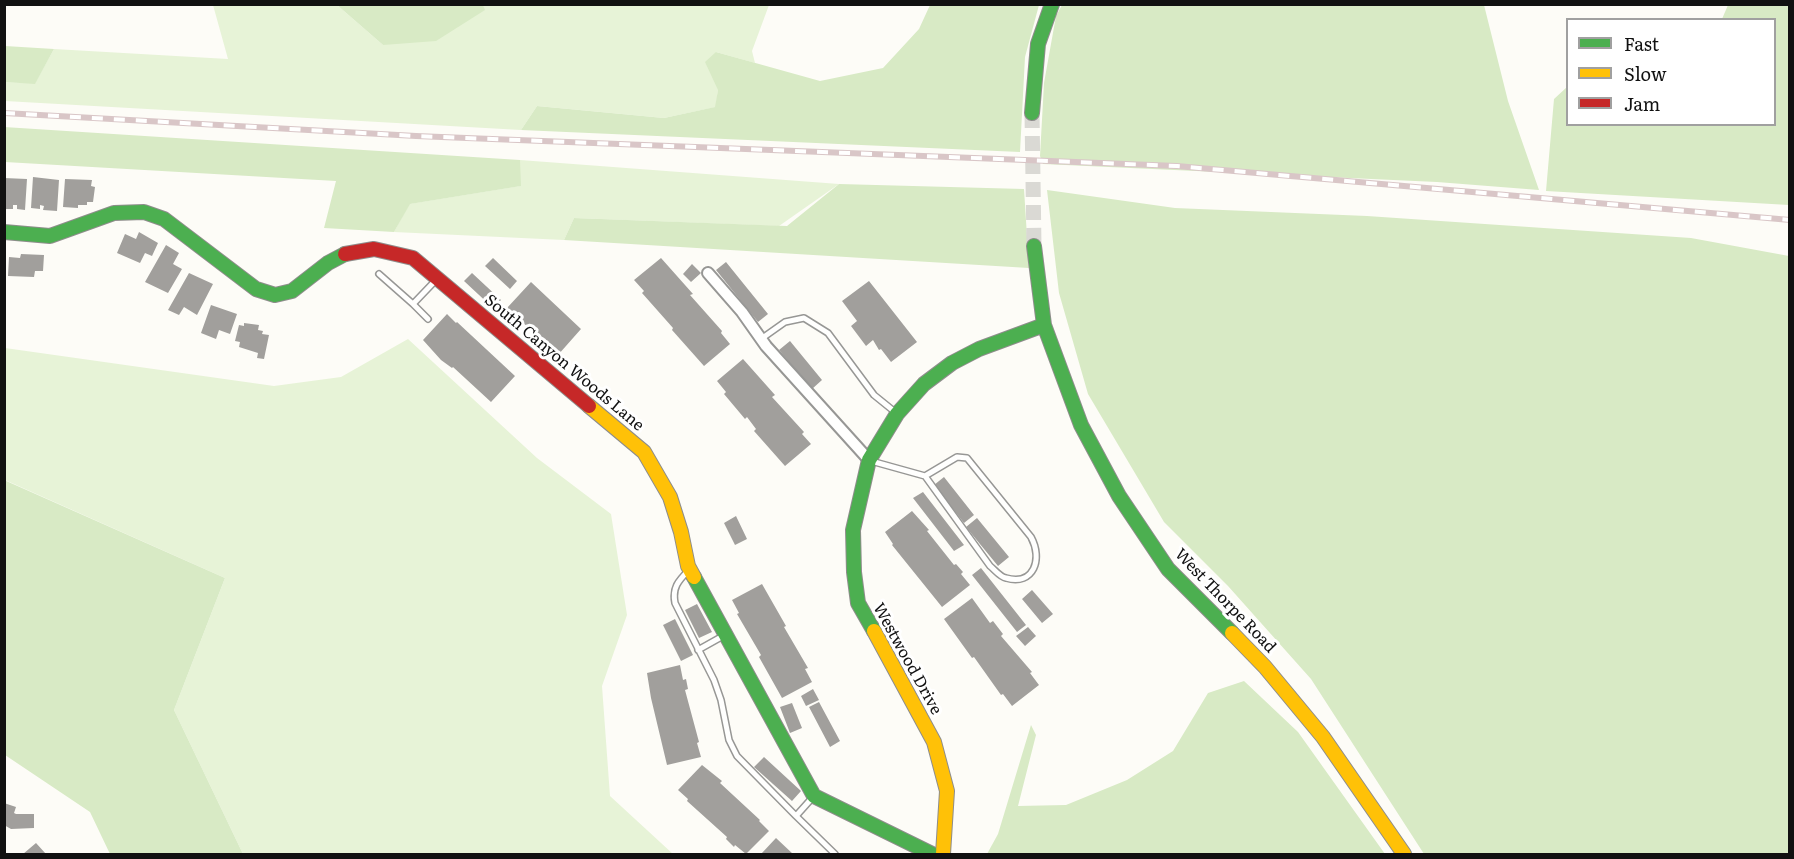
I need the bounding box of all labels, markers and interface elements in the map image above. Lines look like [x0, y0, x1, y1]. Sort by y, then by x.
legend [1566, 18, 1776, 126]
text: Fast [1624, 30, 1659, 57]
text: Slow [1624, 60, 1666, 87]
text: Jam [1624, 90, 1660, 117]
street label: South Canyon Woods Lane [480, 291, 648, 435]
street label: West Thorpe Road [1170, 545, 1280, 657]
street label: Westwood Drive [868, 600, 946, 718]

